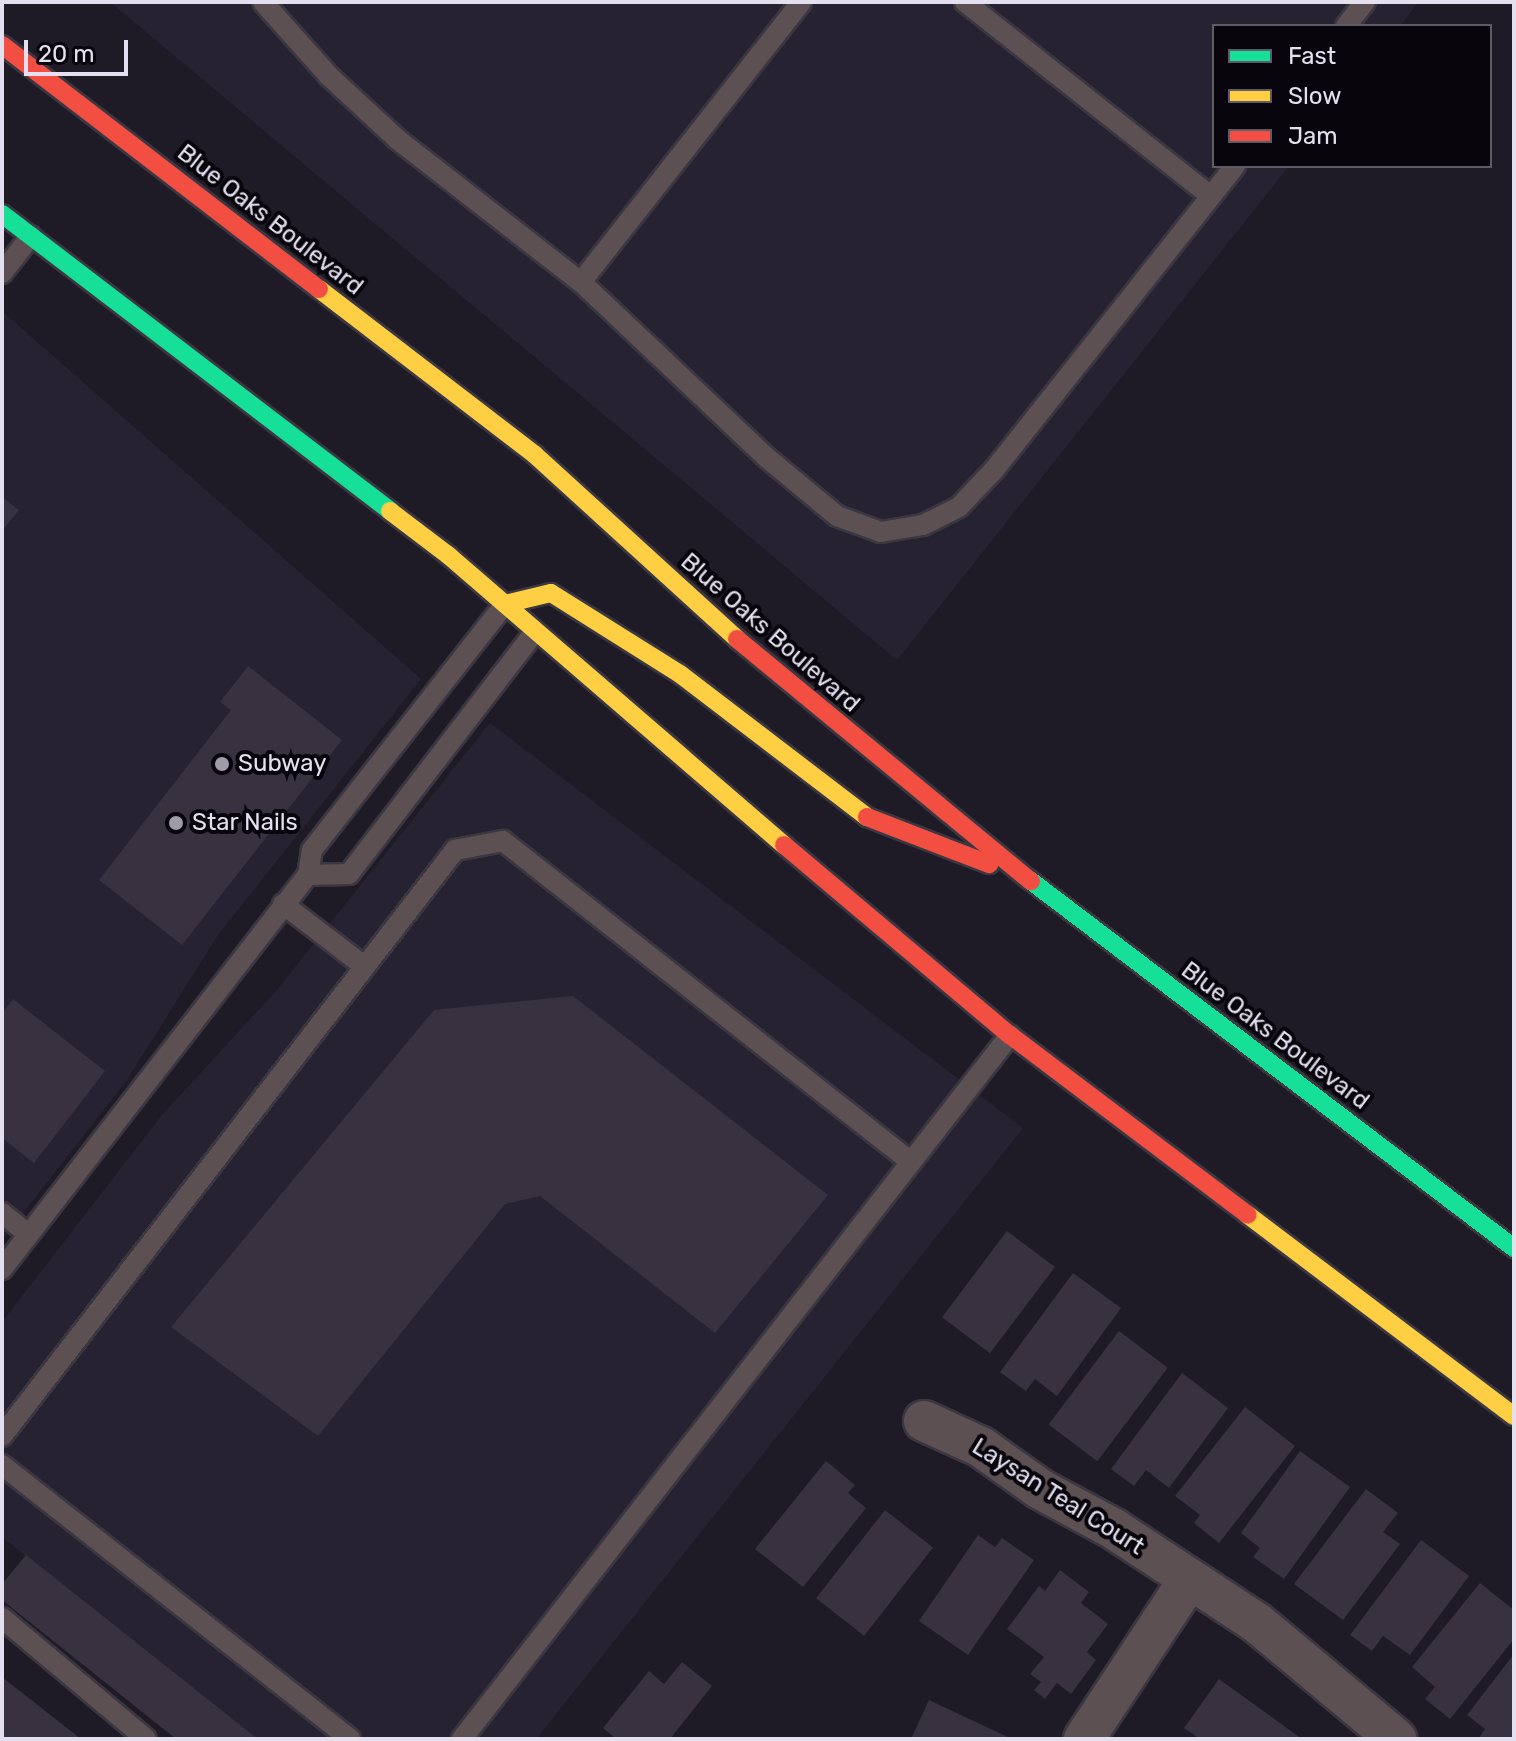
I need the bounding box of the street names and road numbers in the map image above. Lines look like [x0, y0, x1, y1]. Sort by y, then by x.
street label: Blue Oaks Boulevard [171, 139, 369, 301]
street label: Blue Oaks Boulevard [675, 547, 865, 719]
street label: Blue Oaks Boulevard [1175, 956, 1375, 1116]
street label: Laysan Teal Court [966, 1432, 1150, 1562]

